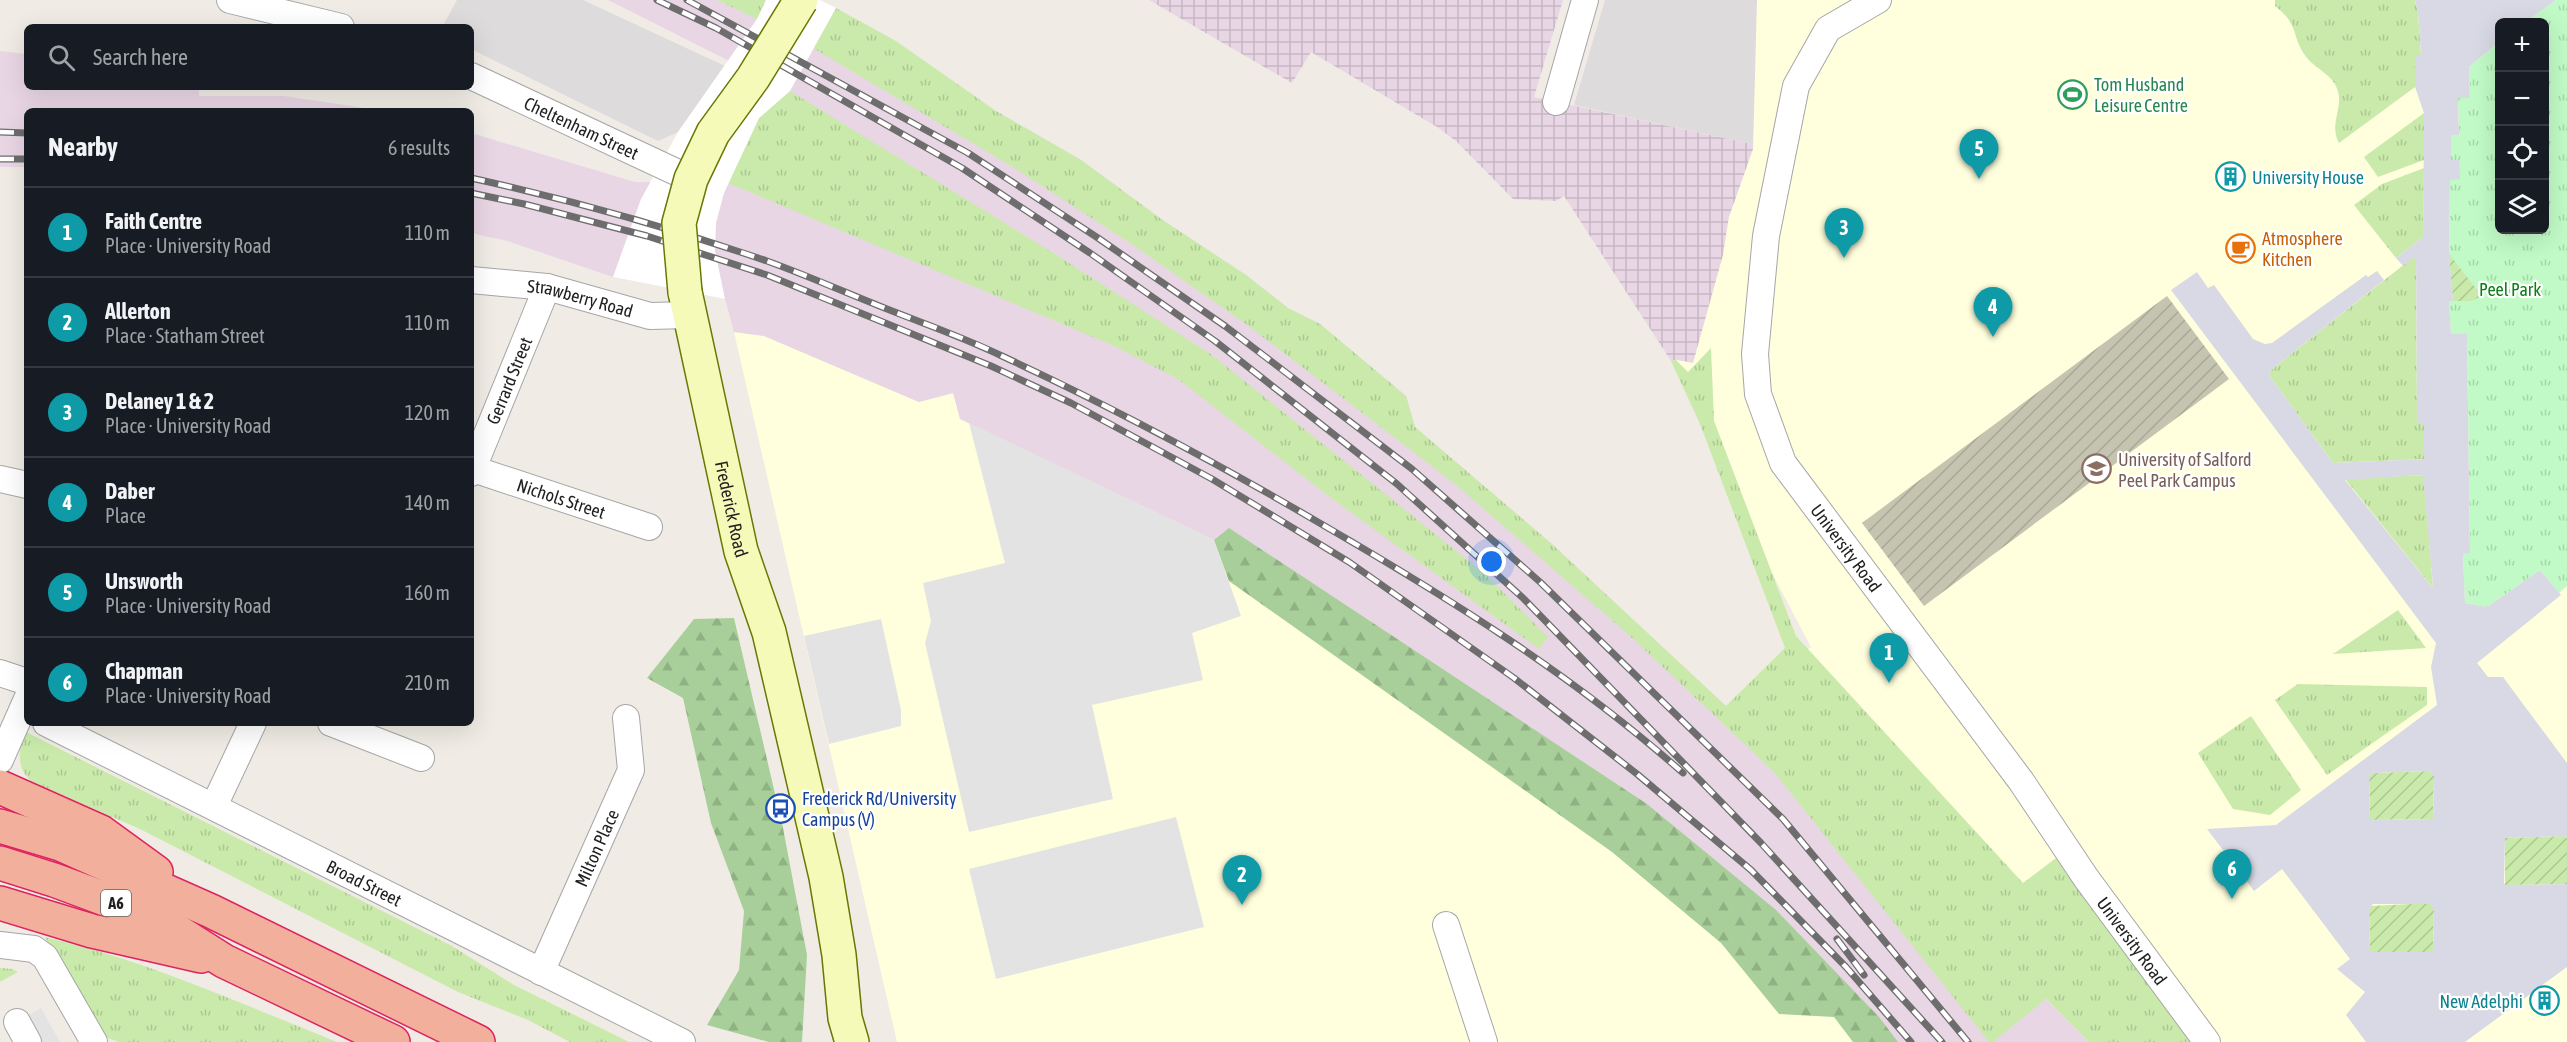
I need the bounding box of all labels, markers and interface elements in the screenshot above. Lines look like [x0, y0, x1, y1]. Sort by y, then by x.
map controls [2495, 18, 2549, 234]
button: + [2495, 18, 2549, 72]
search box [24, 24, 474, 90]
icon: search [45, 41, 78, 74]
text: Search here [93, 44, 188, 70]
button: − [2495, 72, 2549, 126]
place label: Tom Husband Leisure Centre [2094, 74, 2188, 116]
sports icon: Tom Husband Leisure Centre [2057, 78, 2089, 110]
street label: Cheltenham Street [521, 92, 642, 163]
button: locate [2495, 126, 2549, 180]
pin: 5 [1960, 130, 1998, 179]
text: Nearby [48, 132, 118, 162]
text: 6 results [388, 136, 450, 159]
building icon: University House [2215, 161, 2247, 193]
place label: University House [2252, 167, 2364, 188]
button: layers [2495, 180, 2549, 234]
text: Faith Centre [105, 208, 202, 234]
pin: 3 [1824, 208, 1864, 258]
text: 1 [63, 221, 72, 244]
text: 110 m [405, 221, 450, 244]
place label: Atmosphere Kitchen [2262, 228, 2343, 270]
cafe icon: Atmosphere Kitchen [2225, 232, 2257, 264]
text: Place · University Road [105, 234, 271, 257]
street label: Strawberry Road [527, 275, 635, 321]
park label: Peel Park [2479, 279, 2541, 300]
pin: 4 [1974, 288, 2012, 337]
text: Allerton [105, 298, 171, 324]
text: 2 [63, 311, 72, 334]
text: 110 m [405, 311, 450, 334]
text: Place · Statham Street [105, 324, 265, 347]
street label: Gerrard Street [482, 334, 536, 427]
text: Delaney 1 & 2 [105, 388, 214, 414]
text: 3 [63, 401, 72, 424]
text: 120 m [405, 401, 450, 424]
text: Place · University Road [105, 414, 271, 437]
place label: University of Salford Peel Park Campus [2118, 449, 2252, 491]
school or university icon: University of Salford Peel Park Campus [2081, 453, 2113, 485]
street label: Frederick Road [711, 459, 753, 560]
street label: Nichols Street [514, 474, 608, 522]
text: Daber [105, 478, 154, 504]
text: 4 [63, 491, 72, 514]
text: 140 m [405, 491, 450, 514]
street label: University Road [1807, 500, 1886, 596]
text: Place [105, 504, 146, 527]
your location [1477, 547, 1506, 576]
text: Unsworth [105, 568, 183, 594]
text: 5 [63, 581, 72, 604]
text: 160 m [405, 581, 450, 604]
text: Place · University Road [105, 594, 271, 617]
pin: 1 [1870, 634, 1908, 683]
text: Chapman [105, 658, 183, 684]
text: 6 [63, 671, 72, 694]
text: 210 m [405, 671, 450, 694]
text: Place · University Road [105, 684, 271, 707]
place label: Frederick Rd/University Campus (V) [802, 788, 956, 830]
bus stop icon: Frederick Rd/University Campus (V) [765, 792, 797, 824]
street label: Milton Place [570, 806, 623, 890]
pin: 6 [2212, 850, 2252, 899]
street label: Broad Street [323, 855, 405, 910]
pin: 2 [1222, 856, 1262, 905]
road number: A6 [101, 890, 131, 916]
street label: University Road [2093, 893, 2172, 989]
building icon: New Adelphi [2528, 985, 2560, 1017]
place label: New Adelphi [2439, 991, 2523, 1012]

